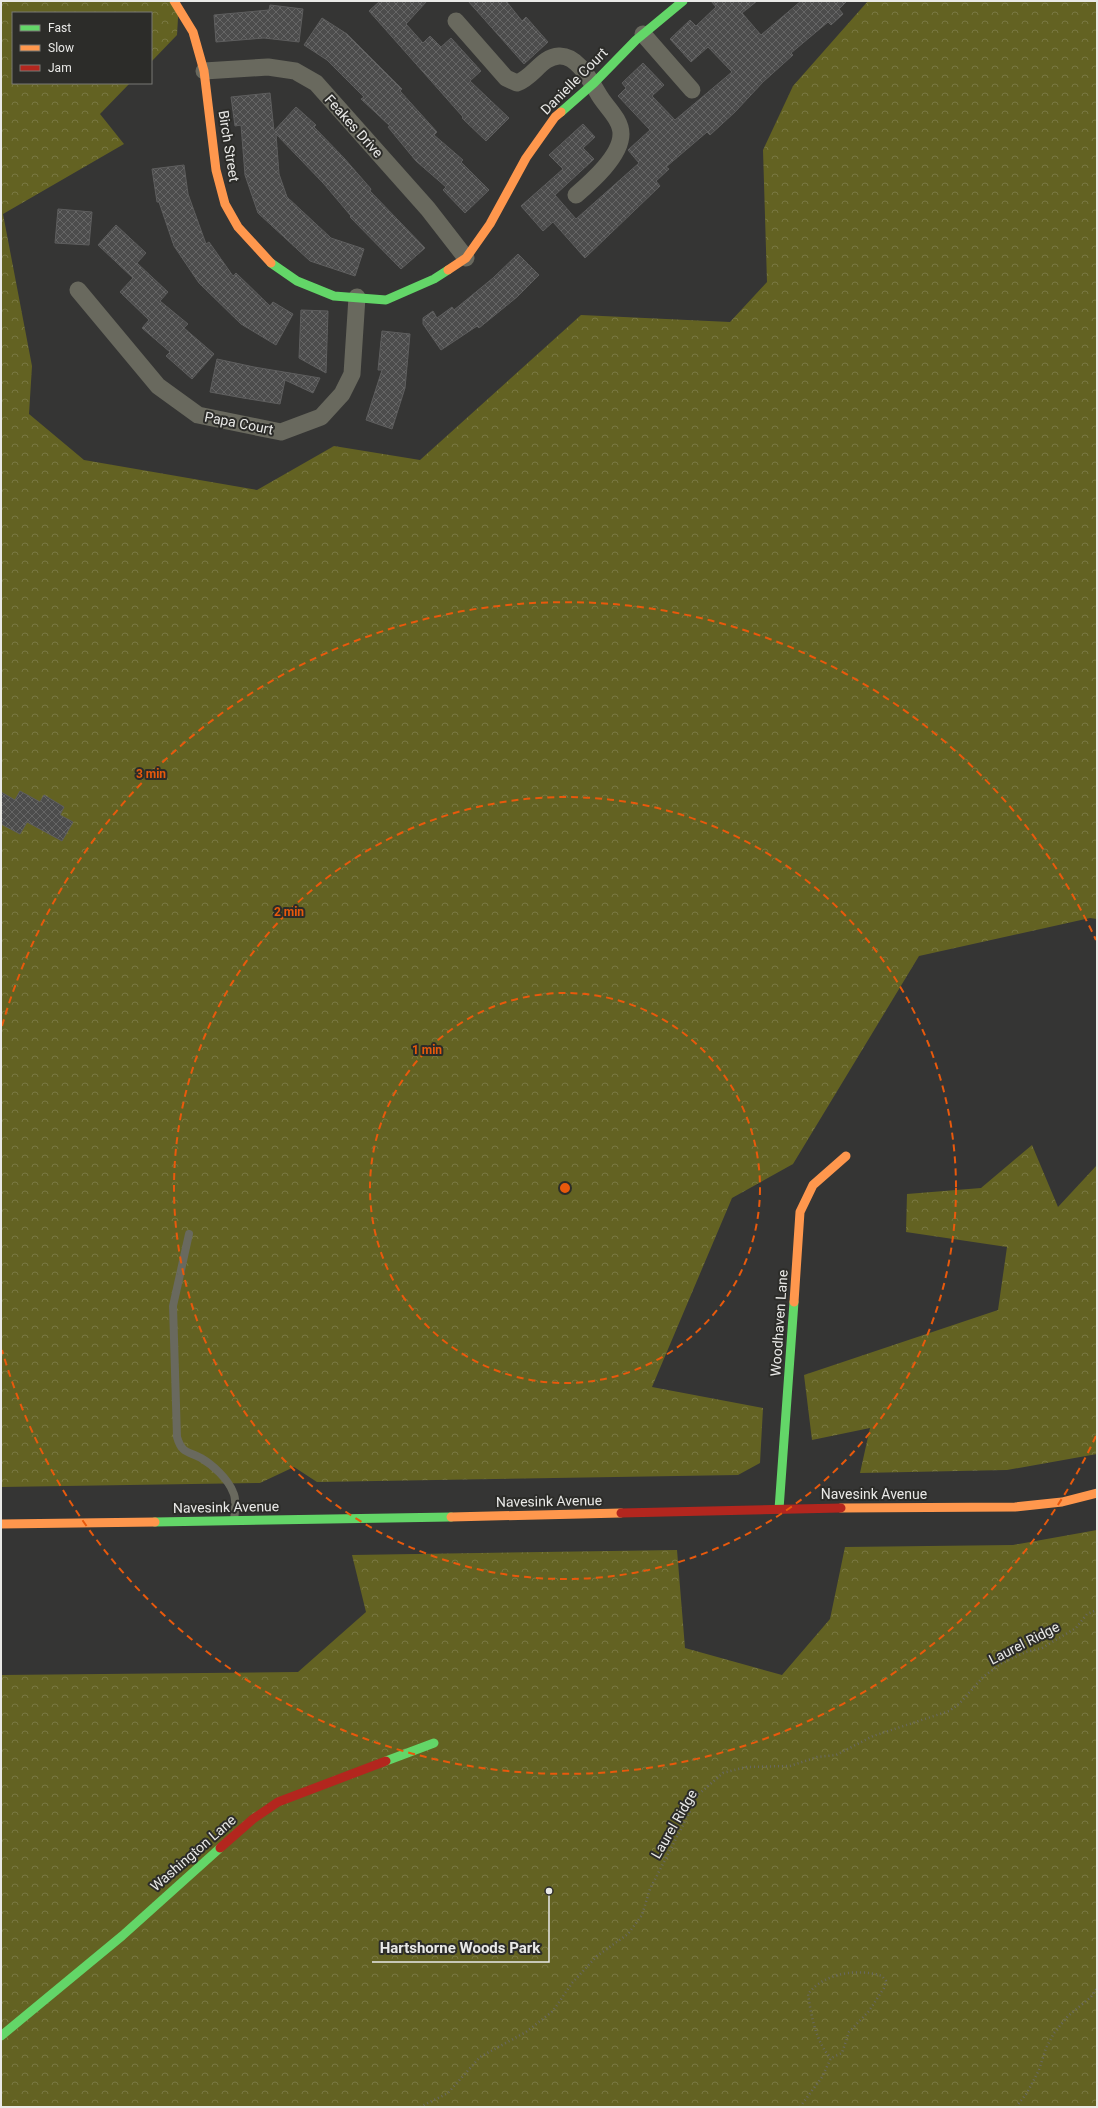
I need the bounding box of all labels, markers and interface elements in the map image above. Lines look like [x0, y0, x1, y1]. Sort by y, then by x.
legend [12, 12, 152, 84]
text: Fast [48, 21, 71, 35]
text: Slow [48, 41, 74, 55]
street label: Danielle Court [537, 44, 611, 118]
text: Jam [48, 61, 72, 75]
street label: Feakes Drive [322, 91, 386, 161]
street label: Birch Street [215, 109, 243, 183]
street label: Papa Court [203, 408, 275, 438]
text: 3 min [136, 767, 166, 781]
text: 2 min [274, 905, 304, 919]
text: 1 min [412, 1043, 442, 1057]
centre of rings [558, 1181, 572, 1195]
street label: Woodhaven Lane [767, 1269, 791, 1377]
street label: Navesink Avenue [821, 1486, 927, 1502]
street label: Navesink Avenue [496, 1492, 602, 1510]
street label: Navesink Avenue [173, 1498, 279, 1516]
street label: Laurel Ridge [986, 1618, 1062, 1668]
street label: Laurel Ridge [648, 1787, 700, 1861]
street label: Washington Lane [147, 1812, 239, 1894]
callout: Hartshorne Woods Park [372, 1935, 549, 1962]
text: Hartshorne Woods Park [380, 1939, 541, 1957]

